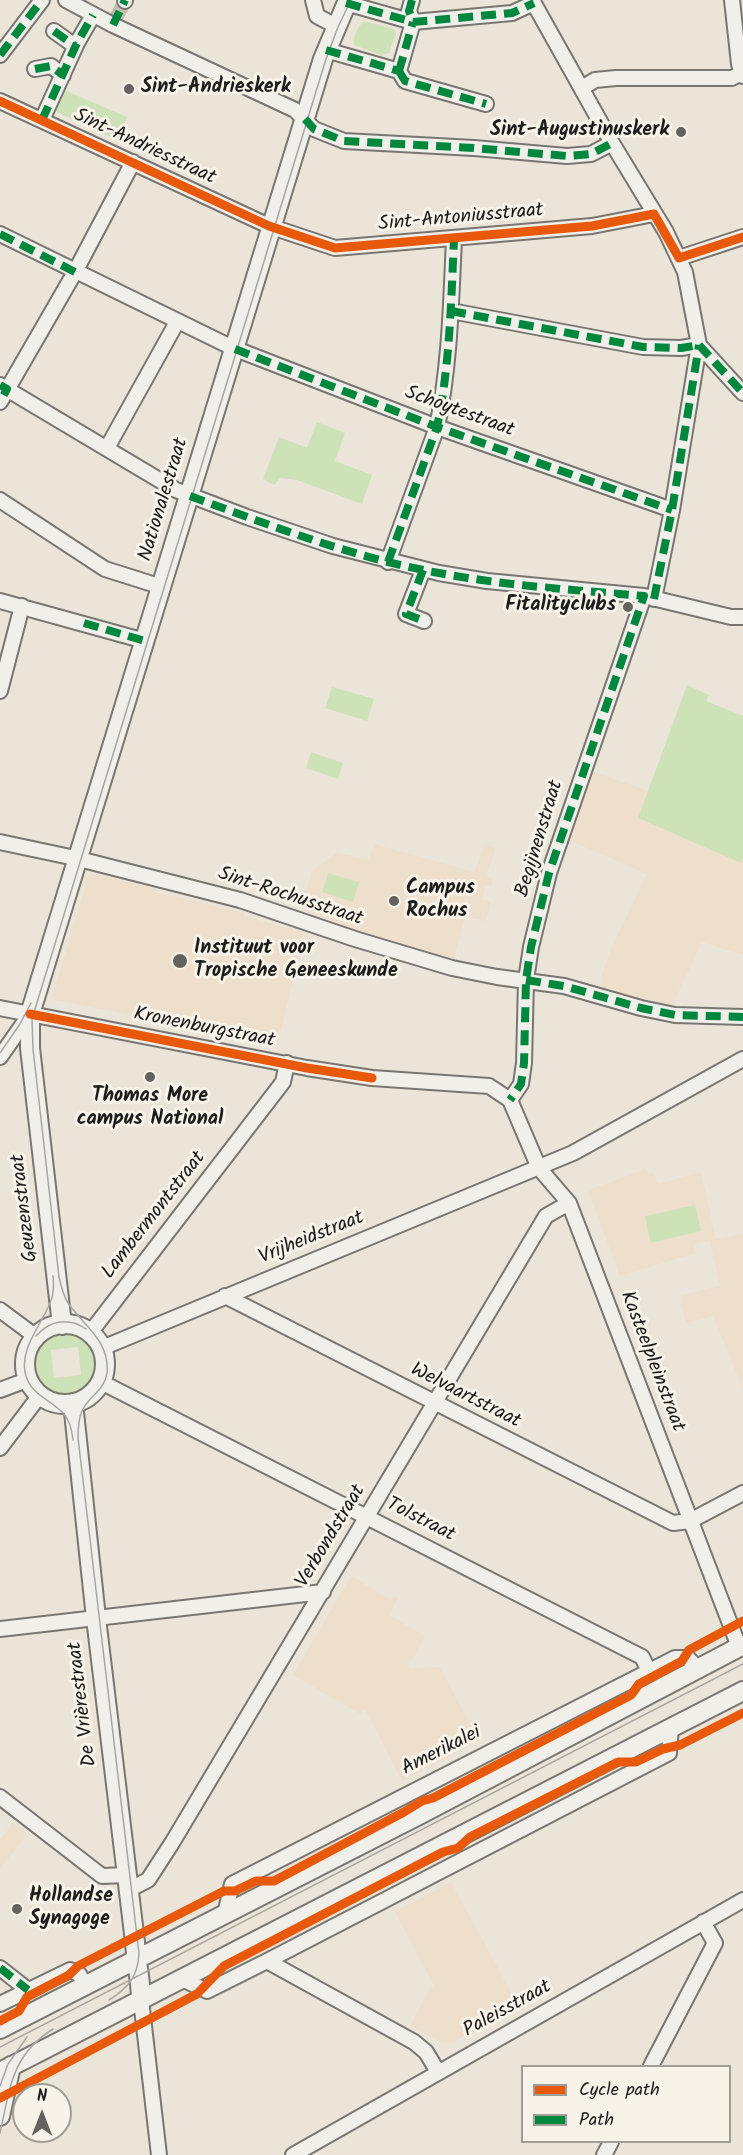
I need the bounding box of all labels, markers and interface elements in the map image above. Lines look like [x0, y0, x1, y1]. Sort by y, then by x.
place label: Sint-Andrieskerk [141, 77, 291, 101]
marker: Sint-Andrieskerk [122, 82, 136, 96]
street label: Sint-Andriesstraat [69, 105, 219, 191]
place label: Sint-Augustinuskerk [490, 120, 669, 144]
marker: Sint-Augustinuskerk [674, 125, 688, 139]
street label: Sint-Antoniusstraat [378, 200, 544, 238]
street label: Schoytestraat [401, 382, 517, 444]
street label: Nationalestraat [135, 435, 195, 565]
place label: Fitalityclubs [505, 595, 616, 619]
marker: Fitalityclubs [621, 600, 635, 614]
street label: Begijnenstraat [512, 778, 570, 900]
street label: Sint-Rochusstraat [215, 863, 365, 933]
place label: Campus Rochus [406, 878, 475, 925]
marker: Campus Rochus [387, 894, 401, 908]
place label: Instituut voor Tropische Geneeskunde [194, 938, 398, 985]
marker: Instituut voor Tropische Geneeskunde [171, 952, 189, 970]
street label: Kronenburgstraat [131, 1004, 277, 1054]
marker: Thomas More campus National [143, 1070, 157, 1084]
place label: Thomas More campus National [77, 1086, 223, 1133]
street label: Lambermontstraat [98, 1148, 212, 1284]
street label: Geuzenstraat [7, 1153, 45, 1263]
street label: Vrijheidstraat [256, 1207, 368, 1271]
street label: Kasteelpleinstraat [613, 1288, 689, 1436]
street label: Welvaartstraat [406, 1359, 524, 1435]
street label: Verbondstraat [292, 1481, 372, 1593]
street label: Tolstraat [382, 1494, 458, 1548]
street label: De Vrièrestraat [64, 1640, 104, 1768]
street label: Amerikalei [398, 1722, 486, 1782]
place label: Hollandse Synagoge [29, 1886, 113, 1933]
marker: Hollandse Synagoge [10, 1902, 24, 1916]
street label: Paleisstraat [460, 1976, 556, 2044]
legend [521, 2065, 731, 2143]
text: Cycle path [579, 2076, 660, 2105]
north arrow [12, 2083, 72, 2143]
text: N [37, 2084, 47, 2109]
text: Path [579, 2106, 614, 2135]

